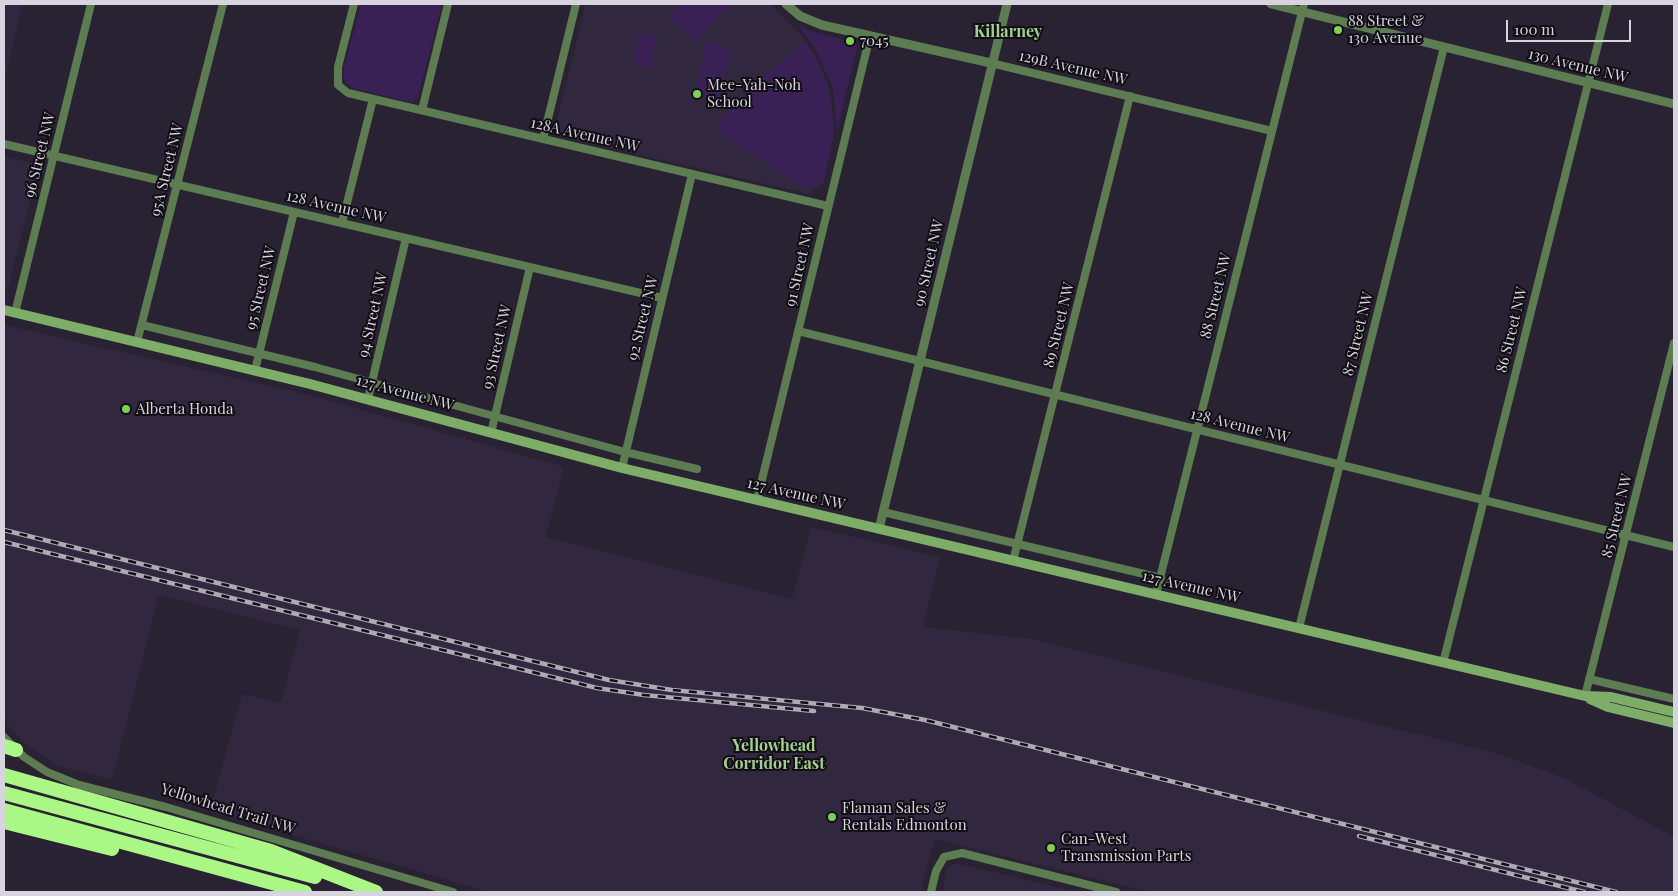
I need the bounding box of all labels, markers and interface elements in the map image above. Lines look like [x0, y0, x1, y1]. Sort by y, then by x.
scale bar [1508, 10, 1633, 42]
place label: 88 Street & 130 Avenue [1348, 12, 1424, 47]
text: 100 m [1514, 19, 1555, 39]
district label: Killarney [974, 22, 1042, 42]
marker: 88 Street & 130 Avenue [1332, 24, 1344, 36]
place label: 7045 [860, 32, 889, 50]
marker: 7045 [844, 35, 856, 47]
street label: 130 Avenue NW [1526, 45, 1630, 87]
street label: 129B Avenue NW [1017, 47, 1129, 89]
place label: Mee-Yah-Noh School [707, 76, 801, 111]
marker: Mee-Yah-Noh School [691, 88, 703, 100]
street label: 96 Street NW [21, 110, 59, 200]
street label: 128A Avenue NW [529, 114, 641, 156]
street label: 95A Street NW [147, 122, 187, 218]
street label: 128 Avenue NW [284, 187, 388, 227]
street label: 90 Street NW [910, 218, 948, 308]
street label: 91 Street NW [782, 222, 818, 308]
street label: 95 Street NW [242, 244, 280, 332]
street label: 88 Street NW [1197, 251, 1235, 341]
street label: 94 Street NW [354, 271, 392, 359]
street label: 92 Street NW [624, 274, 662, 362]
street label: 89 Street NW [1040, 280, 1078, 370]
street label: 86 Street NW [1493, 285, 1531, 375]
street label: 87 Street NW [1339, 290, 1377, 378]
street label: 93 Street NW [479, 303, 515, 391]
street label: 127 Avenue NW [354, 371, 456, 415]
place label: Alberta Honda [136, 400, 233, 418]
marker: Alberta Honda [120, 403, 132, 415]
street label: 128 Avenue NW [1188, 405, 1292, 447]
street label: 85 Street NW [1598, 472, 1636, 560]
street label: 127 Avenue NW [745, 474, 847, 514]
street label: 127 Avenue NW [1140, 567, 1242, 607]
district label: Yellowhead Corridor East [723, 736, 825, 774]
street label: Yellowhead Trail NW [159, 780, 297, 838]
place label: Flaman Sales & Rentals Edmonton [842, 799, 967, 834]
marker: Flaman Sales & Rentals Edmonton [826, 811, 838, 823]
place label: Can-West Transmission Parts [1061, 830, 1191, 865]
marker: Can-West Transmission Parts [1045, 842, 1057, 854]

